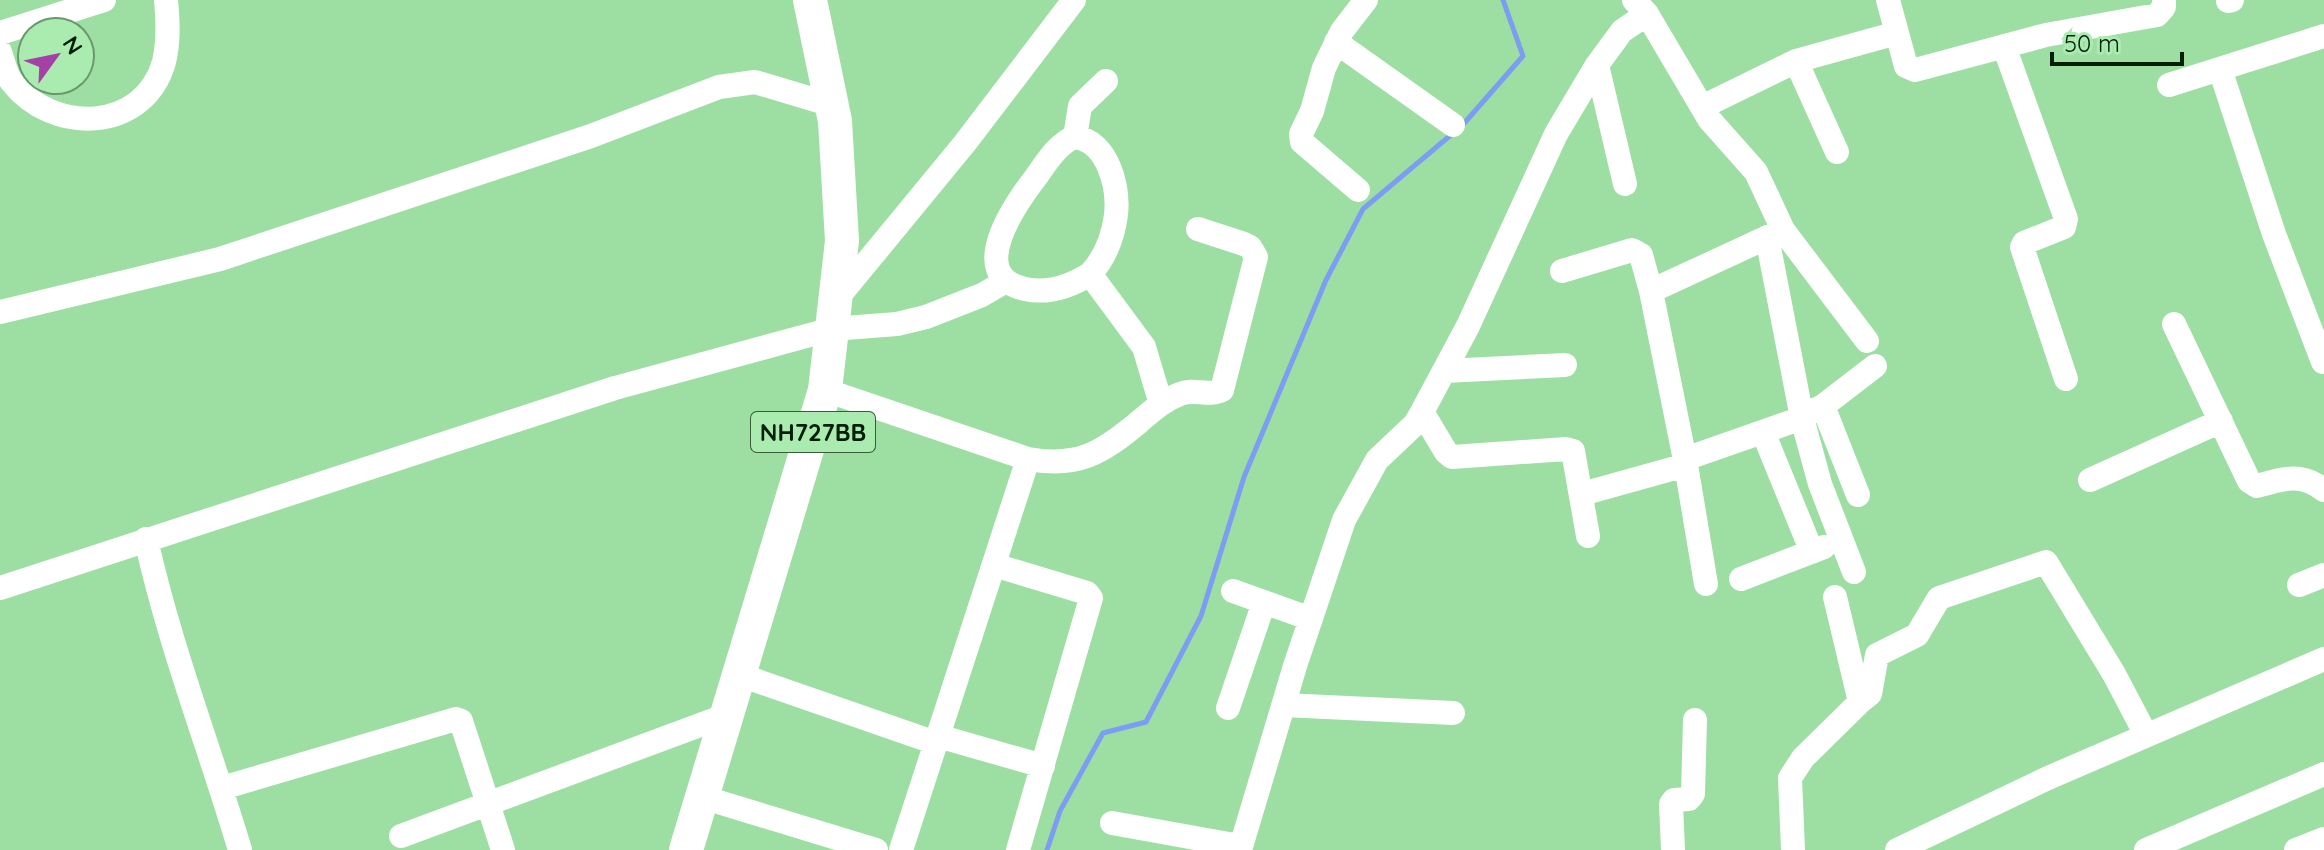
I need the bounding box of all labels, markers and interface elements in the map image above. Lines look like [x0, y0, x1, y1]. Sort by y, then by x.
north arrow [16, 16, 96, 96]
scale bar [2052, 16, 2182, 66]
text: 50 m [2064, 28, 2120, 58]
text: N [57, 31, 89, 60]
road number: NH727BB [751, 412, 875, 452]

